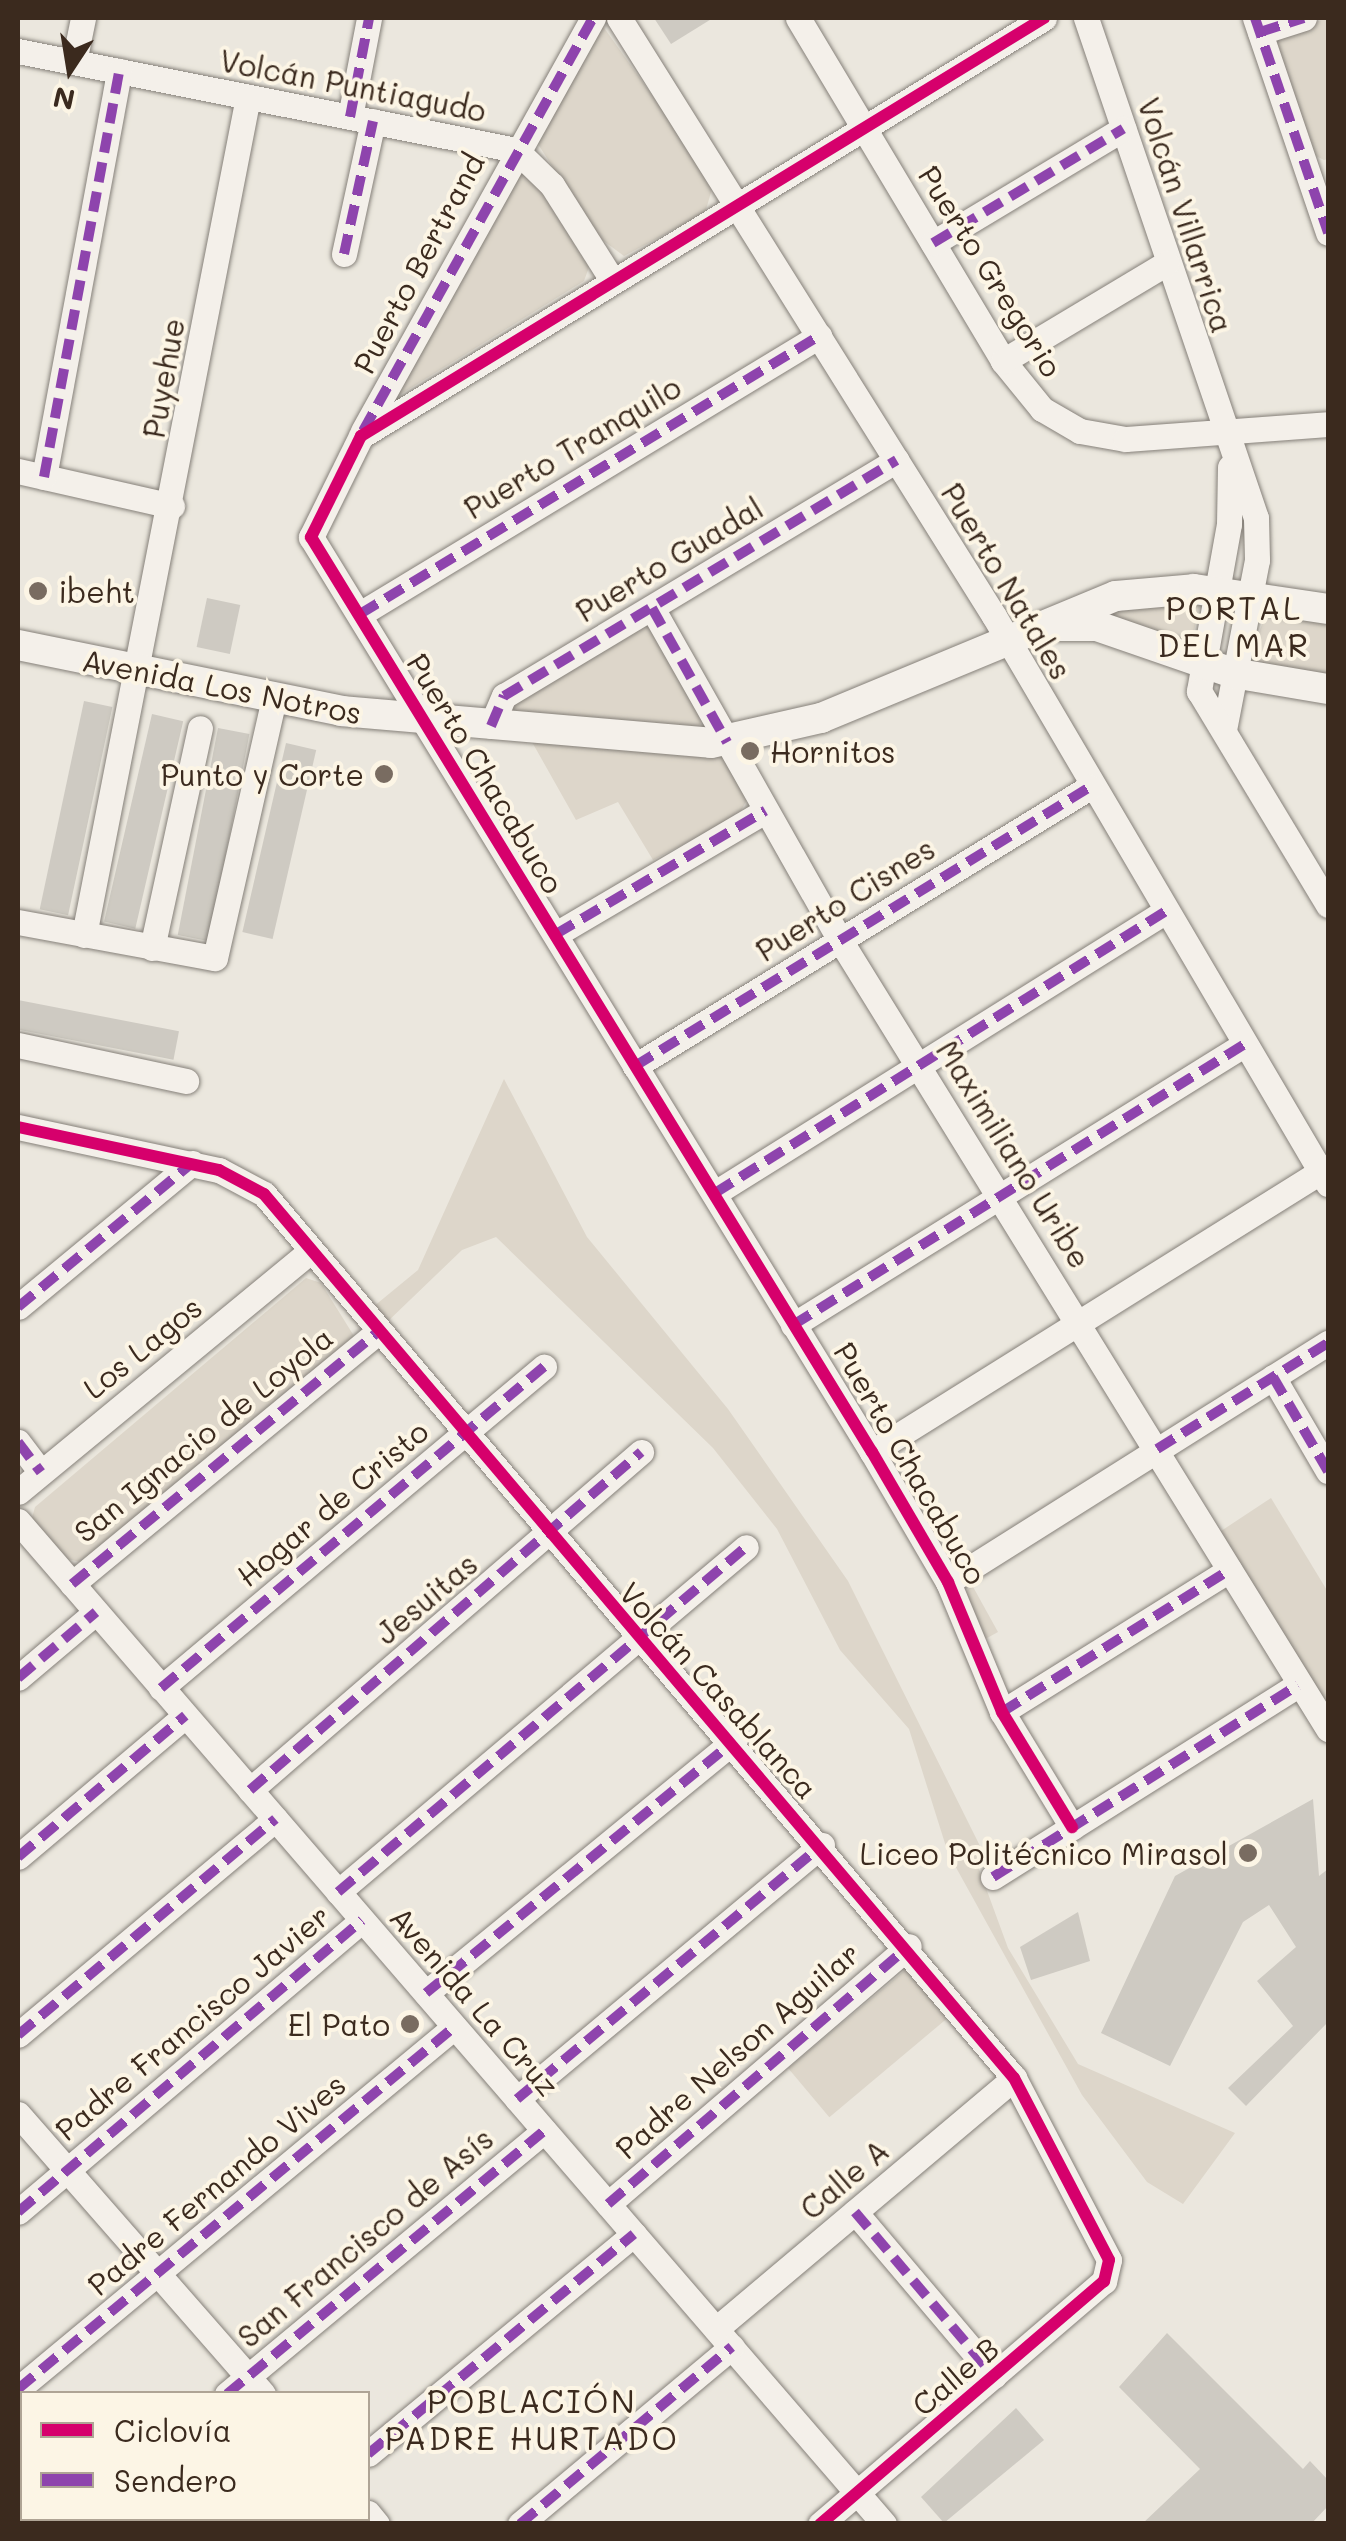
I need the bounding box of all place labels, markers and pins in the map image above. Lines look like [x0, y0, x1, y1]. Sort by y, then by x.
place label: ibeht [58, 573, 135, 609]
marker: ibeht [27, 580, 49, 602]
place label: Hornitos [770, 733, 896, 769]
marker: Hornitos [739, 740, 761, 762]
place label: Punto y Corte [161, 756, 364, 792]
marker: Punto y Corte [373, 763, 395, 785]
place label: Liceo Politécnico Mirasol [860, 1835, 1228, 1871]
marker: Liceo Politécnico Mirasol [1237, 1842, 1259, 1864]
place label: El Pato [288, 2006, 390, 2042]
marker: El Pato [399, 2013, 421, 2035]

